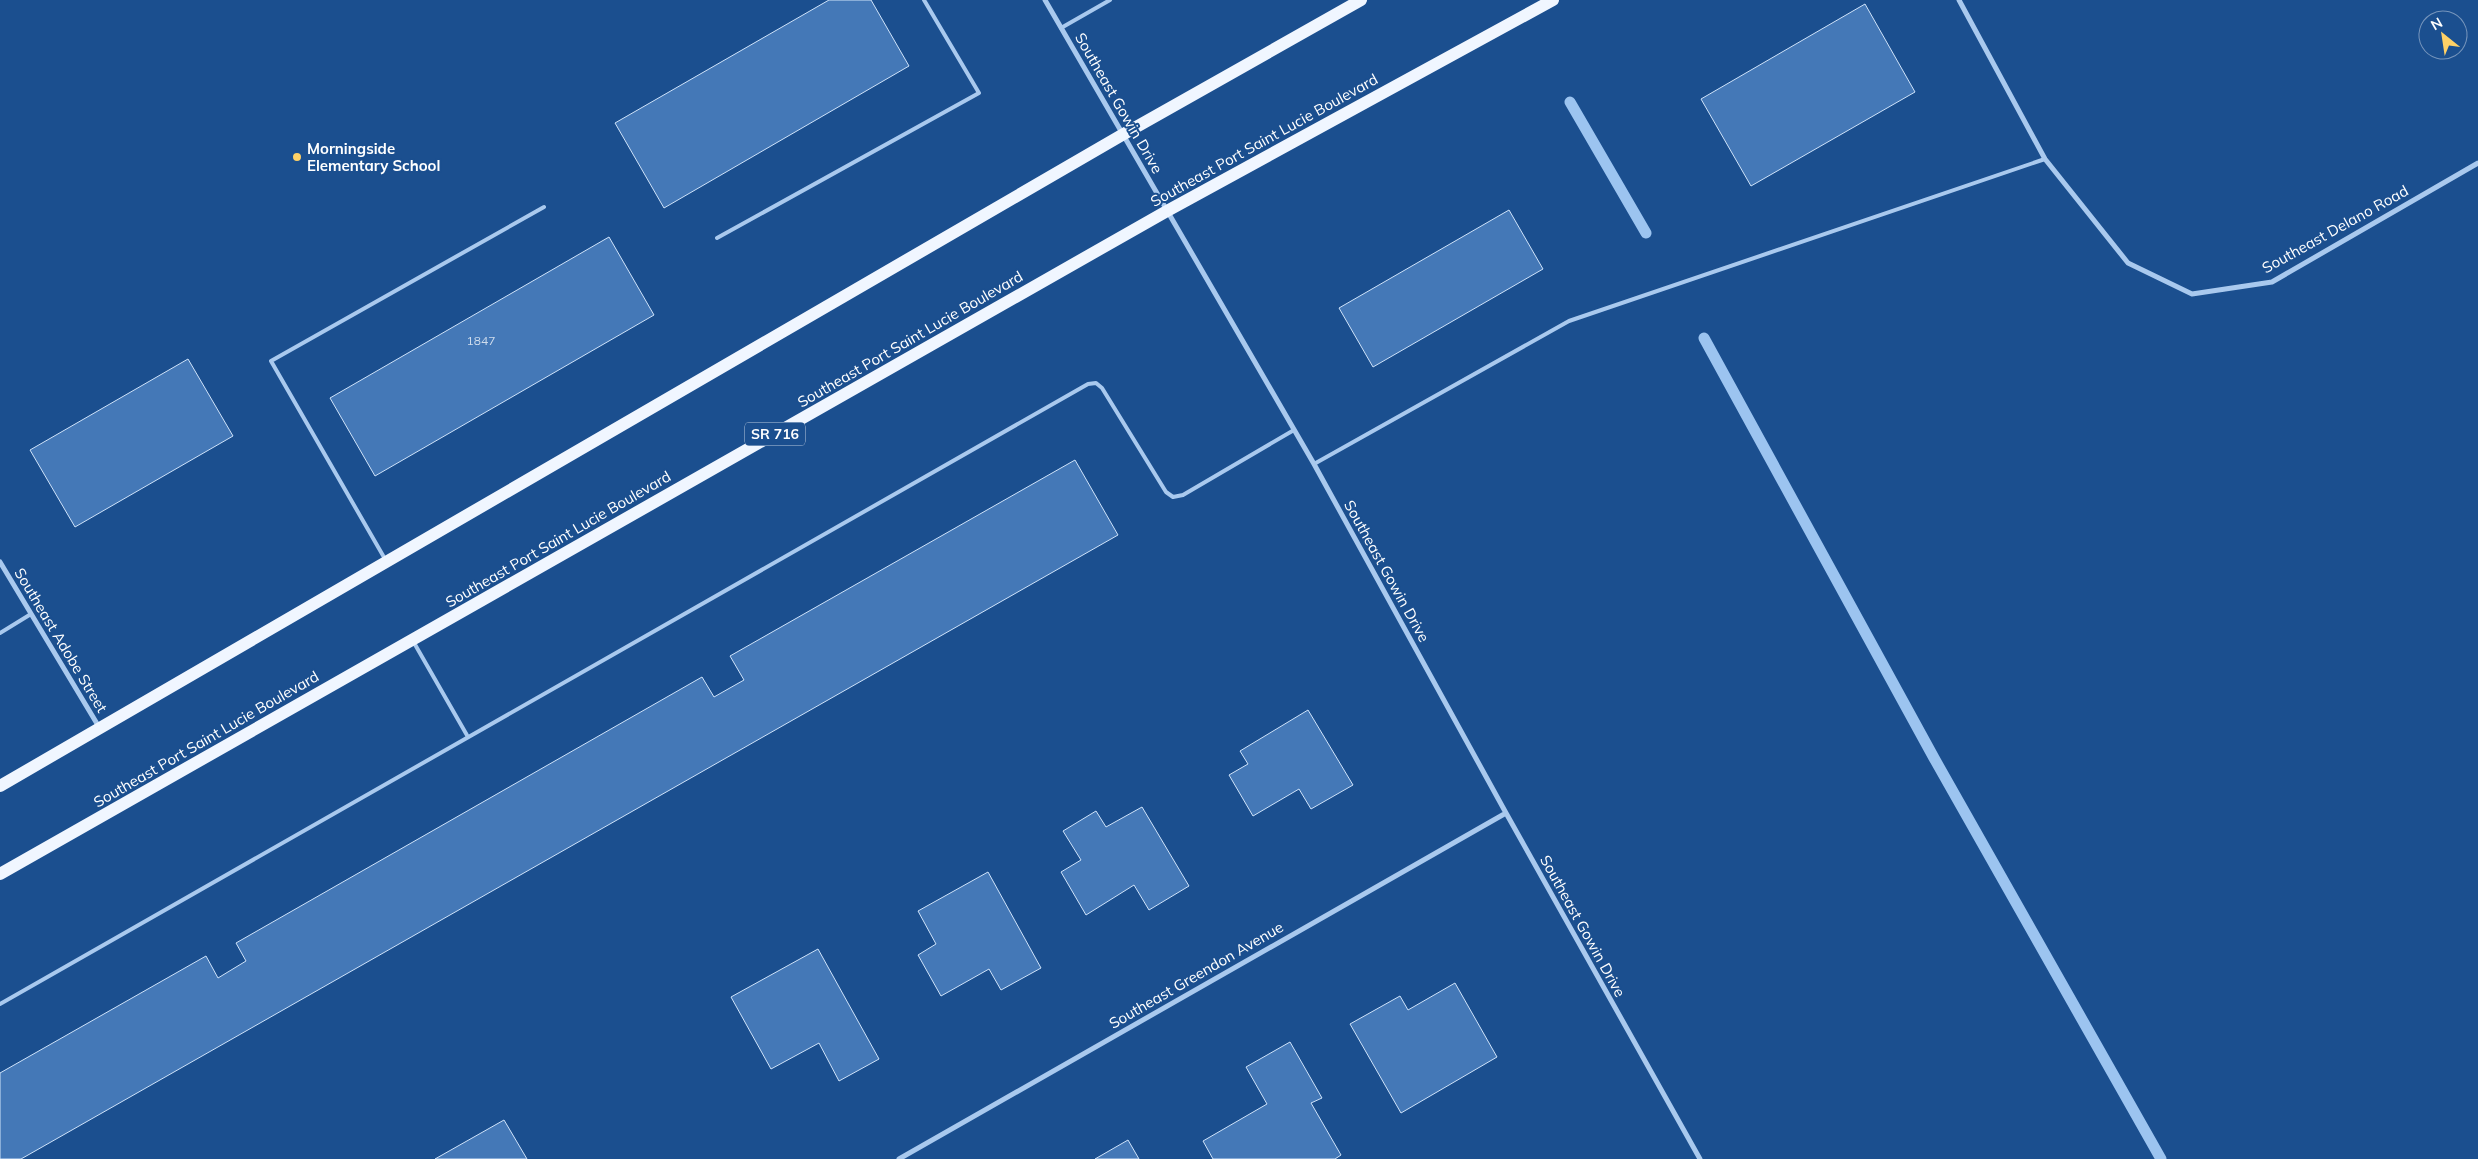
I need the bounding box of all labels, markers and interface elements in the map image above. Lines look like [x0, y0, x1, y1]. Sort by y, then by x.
north arrow [2418, 10, 2468, 60]
text: N [2427, 13, 2446, 34]
street label: Southeast Gowin Drive [1071, 29, 1167, 177]
street label: Southeast Port Saint Lucie Boulevard [1147, 69, 1381, 211]
place label: Morningside Elementary School [307, 139, 440, 175]
marker: Morningside Elementary School [291, 151, 303, 163]
street label: Southeast Delano Road [2259, 181, 2411, 277]
street label: Southeast Port Saint Lucie Boulevard [794, 266, 1026, 412]
house number: 1847 [467, 333, 495, 348]
road number: SR 716 [745, 422, 805, 446]
street label: Southeast Port Saint Lucie Boulevard [442, 466, 674, 612]
street label: Southeast Gowin Drive [1340, 497, 1434, 645]
street label: Southeast Adobe Street [10, 564, 112, 716]
street label: Southeast Port Saint Lucie Boulevard [90, 666, 322, 812]
street label: Southeast Gowin Drive [1536, 852, 1630, 1000]
street label: Southeast Greendon Avenue [1105, 917, 1287, 1033]

